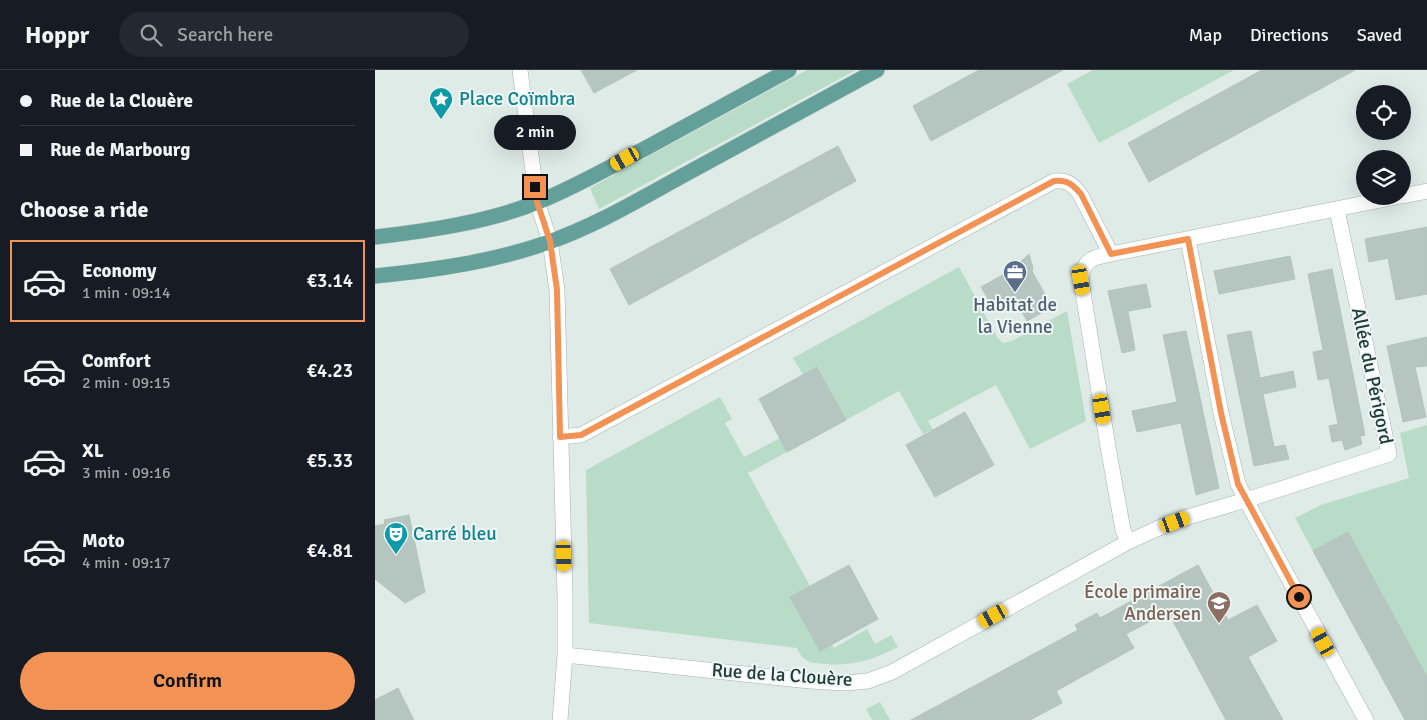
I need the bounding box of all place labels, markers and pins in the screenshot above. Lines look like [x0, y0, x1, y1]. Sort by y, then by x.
place icon: Place Coïmbra [428, 86, 454, 120]
place label: Place Coïmbra [459, 87, 576, 111]
office icon: Habitat de la Vienne [1002, 259, 1028, 293]
place label: Habitat de la Vienne [973, 293, 1057, 339]
theatre icon: Carré bleu [383, 521, 409, 555]
place label: Carré bleu [413, 522, 497, 546]
place label: École primaire Andersen [1084, 580, 1201, 626]
school or university icon: École primaire Andersen [1206, 590, 1232, 624]

